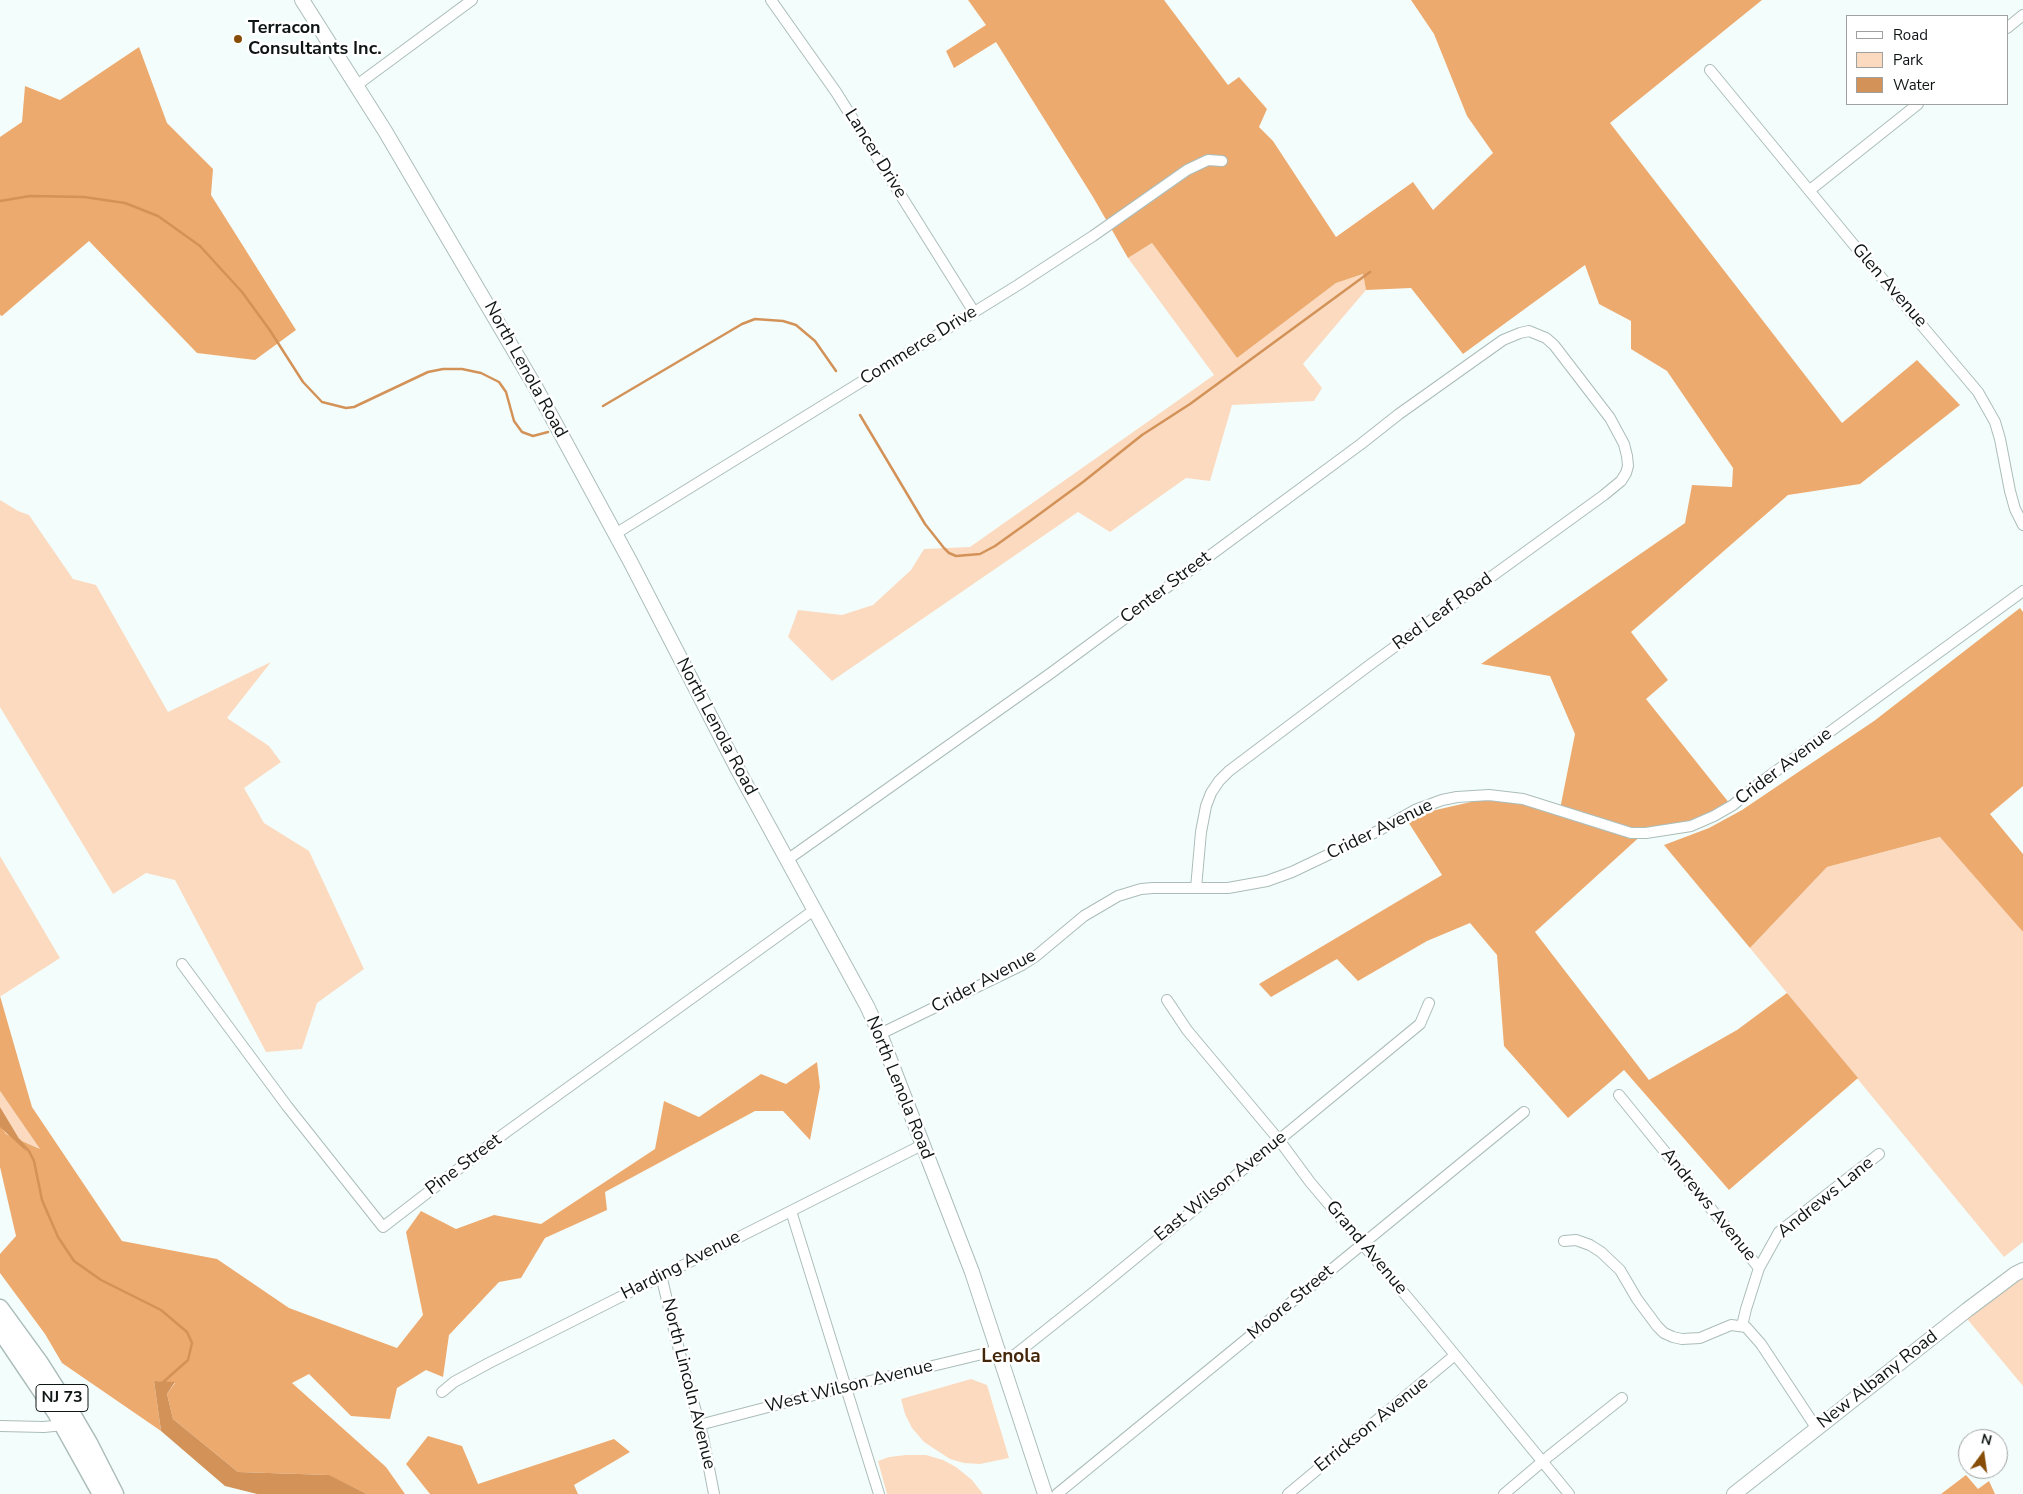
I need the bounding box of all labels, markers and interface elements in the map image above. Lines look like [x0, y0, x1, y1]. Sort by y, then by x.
legend [1846, 15, 2008, 105]
place label: Terracon Consultants Inc. [248, 18, 382, 60]
text: Road [1893, 25, 1928, 45]
marker: Terracon Consultants Inc. [232, 33, 244, 45]
text: Park [1893, 50, 1923, 70]
text: Water [1893, 75, 1935, 95]
street label: Lancer Drive [839, 105, 911, 203]
street label: Glen Avenue [1847, 240, 1931, 332]
street label: North Lenola Road [479, 298, 571, 442]
street label: Commerce Drive [857, 302, 981, 390]
street label: Center Street [1117, 547, 1215, 629]
street label: Red Leaf Road [1389, 569, 1497, 655]
street label: North Lenola Road [671, 655, 761, 799]
street label: Crider Avenue [1732, 724, 1836, 810]
street label: Crider Avenue [1324, 795, 1436, 865]
street label: Crider Avenue [928, 945, 1040, 1019]
street label: North Lenola Road [860, 1013, 938, 1163]
street label: East Wilson Avenue [1151, 1127, 1291, 1247]
street label: Pine Street [422, 1130, 506, 1200]
street label: Andrews Avenue [1656, 1144, 1760, 1266]
street label: Andrews Lane [1774, 1153, 1878, 1243]
street label: Grand Avenue [1321, 1197, 1411, 1299]
street label: Harding Avenue [618, 1227, 744, 1305]
street label: Moore Street [1244, 1261, 1338, 1345]
street label: North Lincoln Avenue [656, 1296, 720, 1472]
street label: New Albany Road [1813, 1326, 1943, 1434]
district label: Lenola [981, 1346, 1041, 1368]
street label: West Wilson Avenue [763, 1356, 935, 1418]
street label: Errickson Avenue [1311, 1373, 1433, 1477]
road number: NJ 73 [36, 1385, 88, 1412]
north arrow [1958, 1429, 2008, 1479]
text: N [1979, 1429, 1994, 1450]

